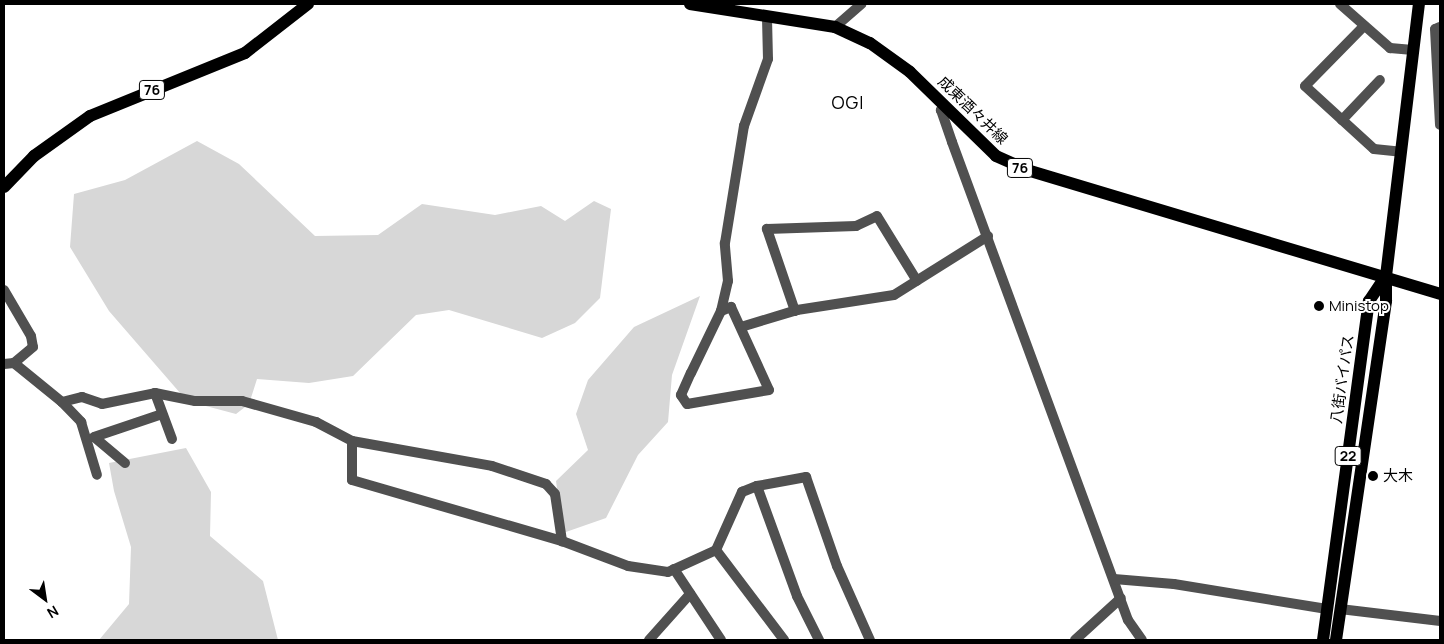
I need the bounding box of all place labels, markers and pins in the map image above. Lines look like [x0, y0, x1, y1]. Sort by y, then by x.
place label: Ministop [1329, 297, 1389, 315]
marker: Ministop [1313, 300, 1325, 312]
place label: 大木 [1383, 467, 1413, 485]
marker: 大木 [1367, 470, 1379, 482]

